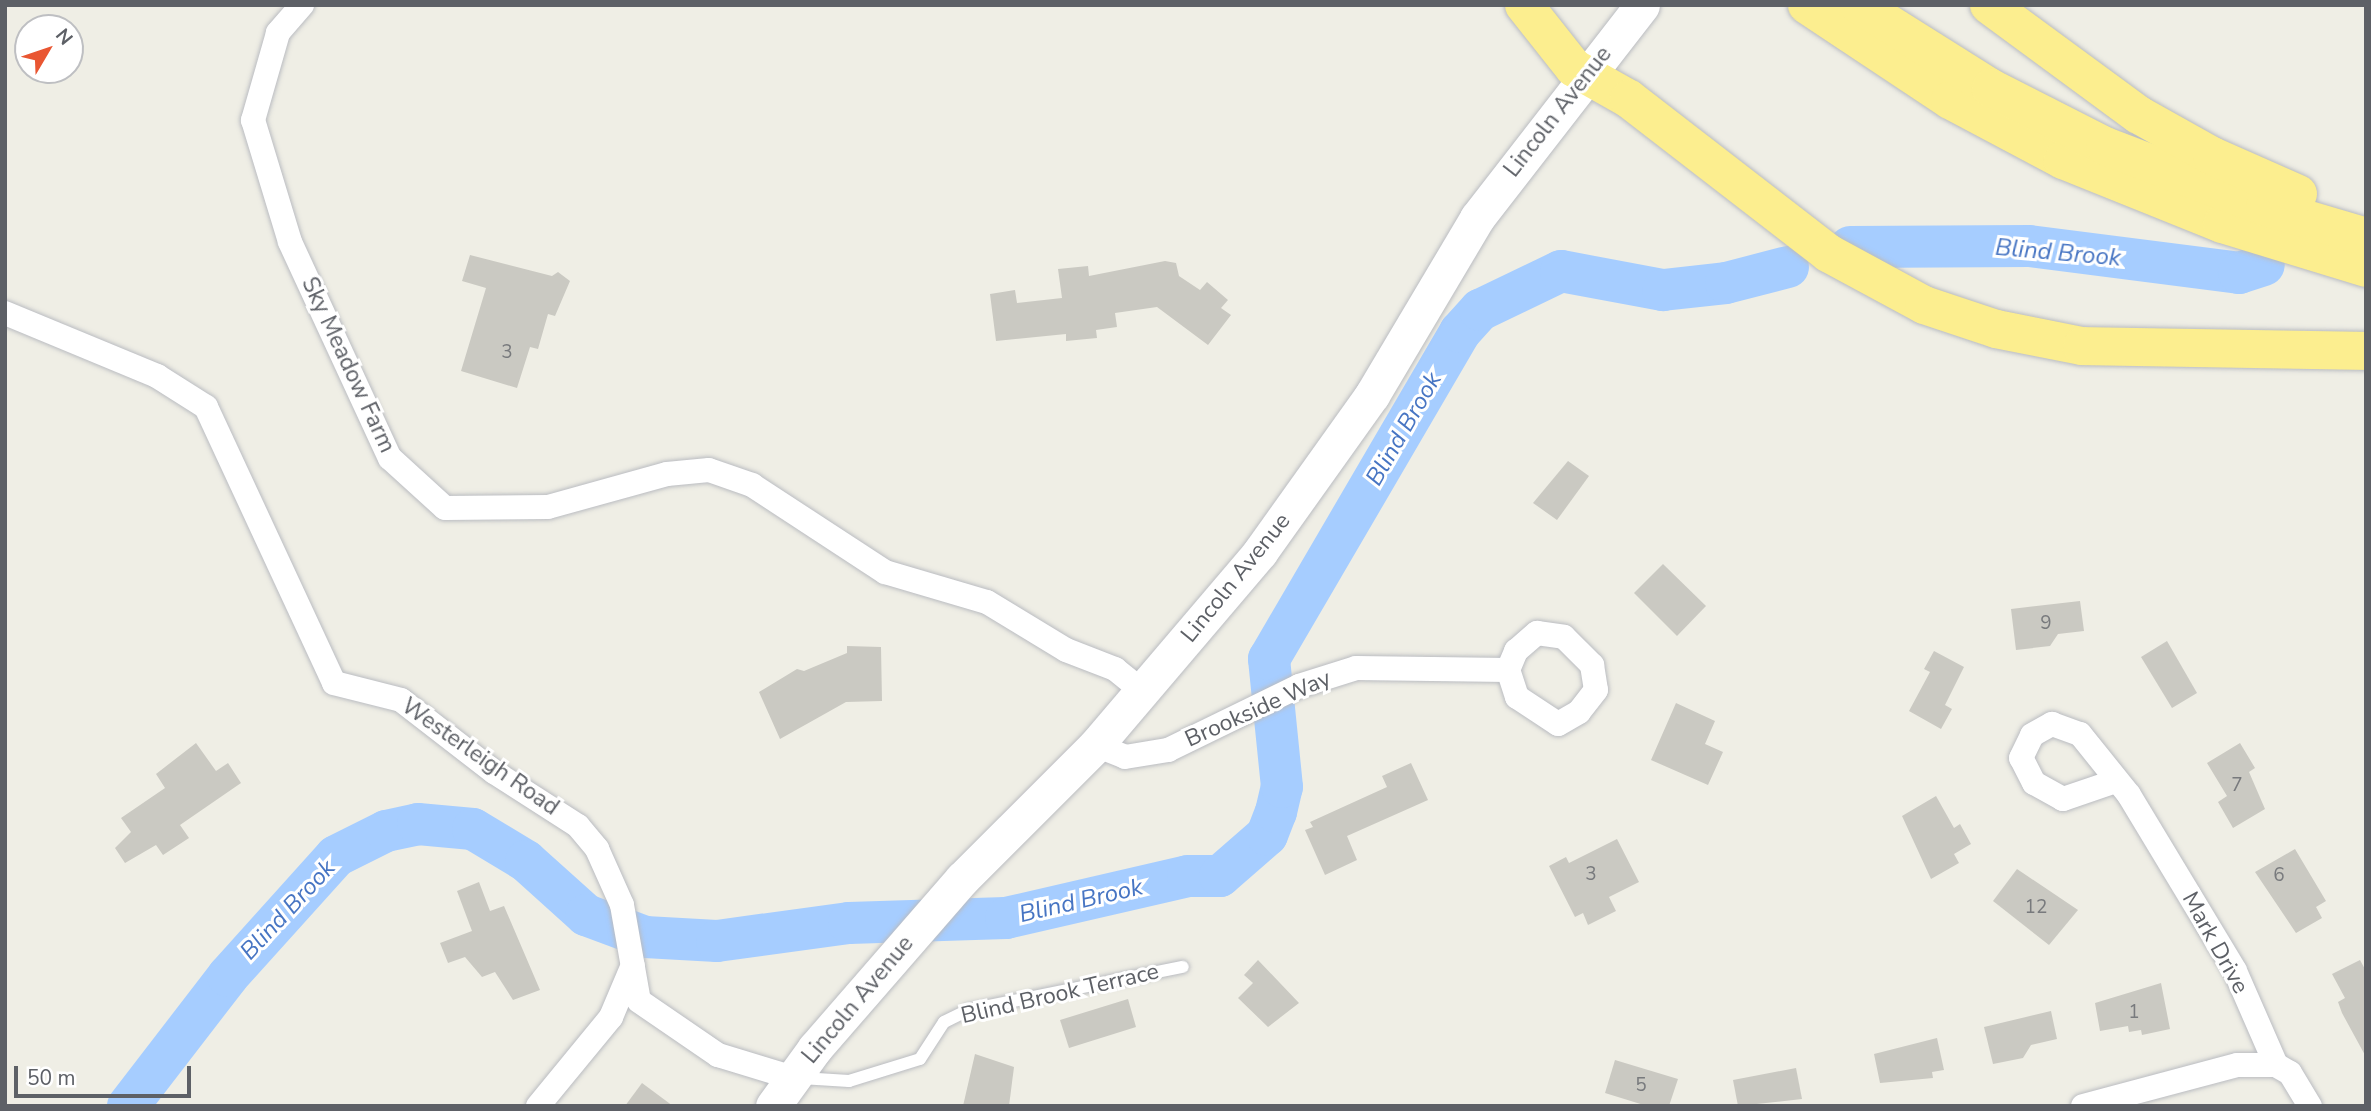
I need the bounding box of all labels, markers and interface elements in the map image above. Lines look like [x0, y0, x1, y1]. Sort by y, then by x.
north arrow [14, 14, 84, 84]
text: N [49, 23, 78, 51]
street label: Lincoln Avenue [1498, 41, 1618, 183]
water label: Blind Brook [1994, 233, 2122, 273]
street label: Sky Meadow Farm [295, 273, 401, 457]
house number: 3 [501, 342, 513, 364]
water label: Blind Brook [1360, 367, 1448, 491]
street label: Lincoln Avenue [1176, 508, 1296, 648]
house number: 9 [2040, 613, 2052, 635]
street label: Brookside Way [1181, 665, 1335, 753]
street label: Westerleigh Road [396, 692, 564, 822]
house number: 7 [2231, 775, 2243, 797]
water label: Blind Brook [234, 854, 342, 966]
house number: 3 [1585, 864, 1597, 886]
house number: 6 [2273, 865, 2285, 887]
water label: Blind Brook [1016, 873, 1146, 929]
street label: Mark Drive [2176, 887, 2254, 999]
house number: 12 [2025, 897, 2047, 919]
street label: Lincoln Avenue [797, 931, 919, 1069]
street label: Blind Brook Terrace [958, 958, 1162, 1030]
house number: 1 [2128, 1002, 2140, 1024]
scale bar [18, 1052, 194, 1096]
text: 50 m [27, 1064, 76, 1092]
house number: 5 [1635, 1075, 1647, 1097]

